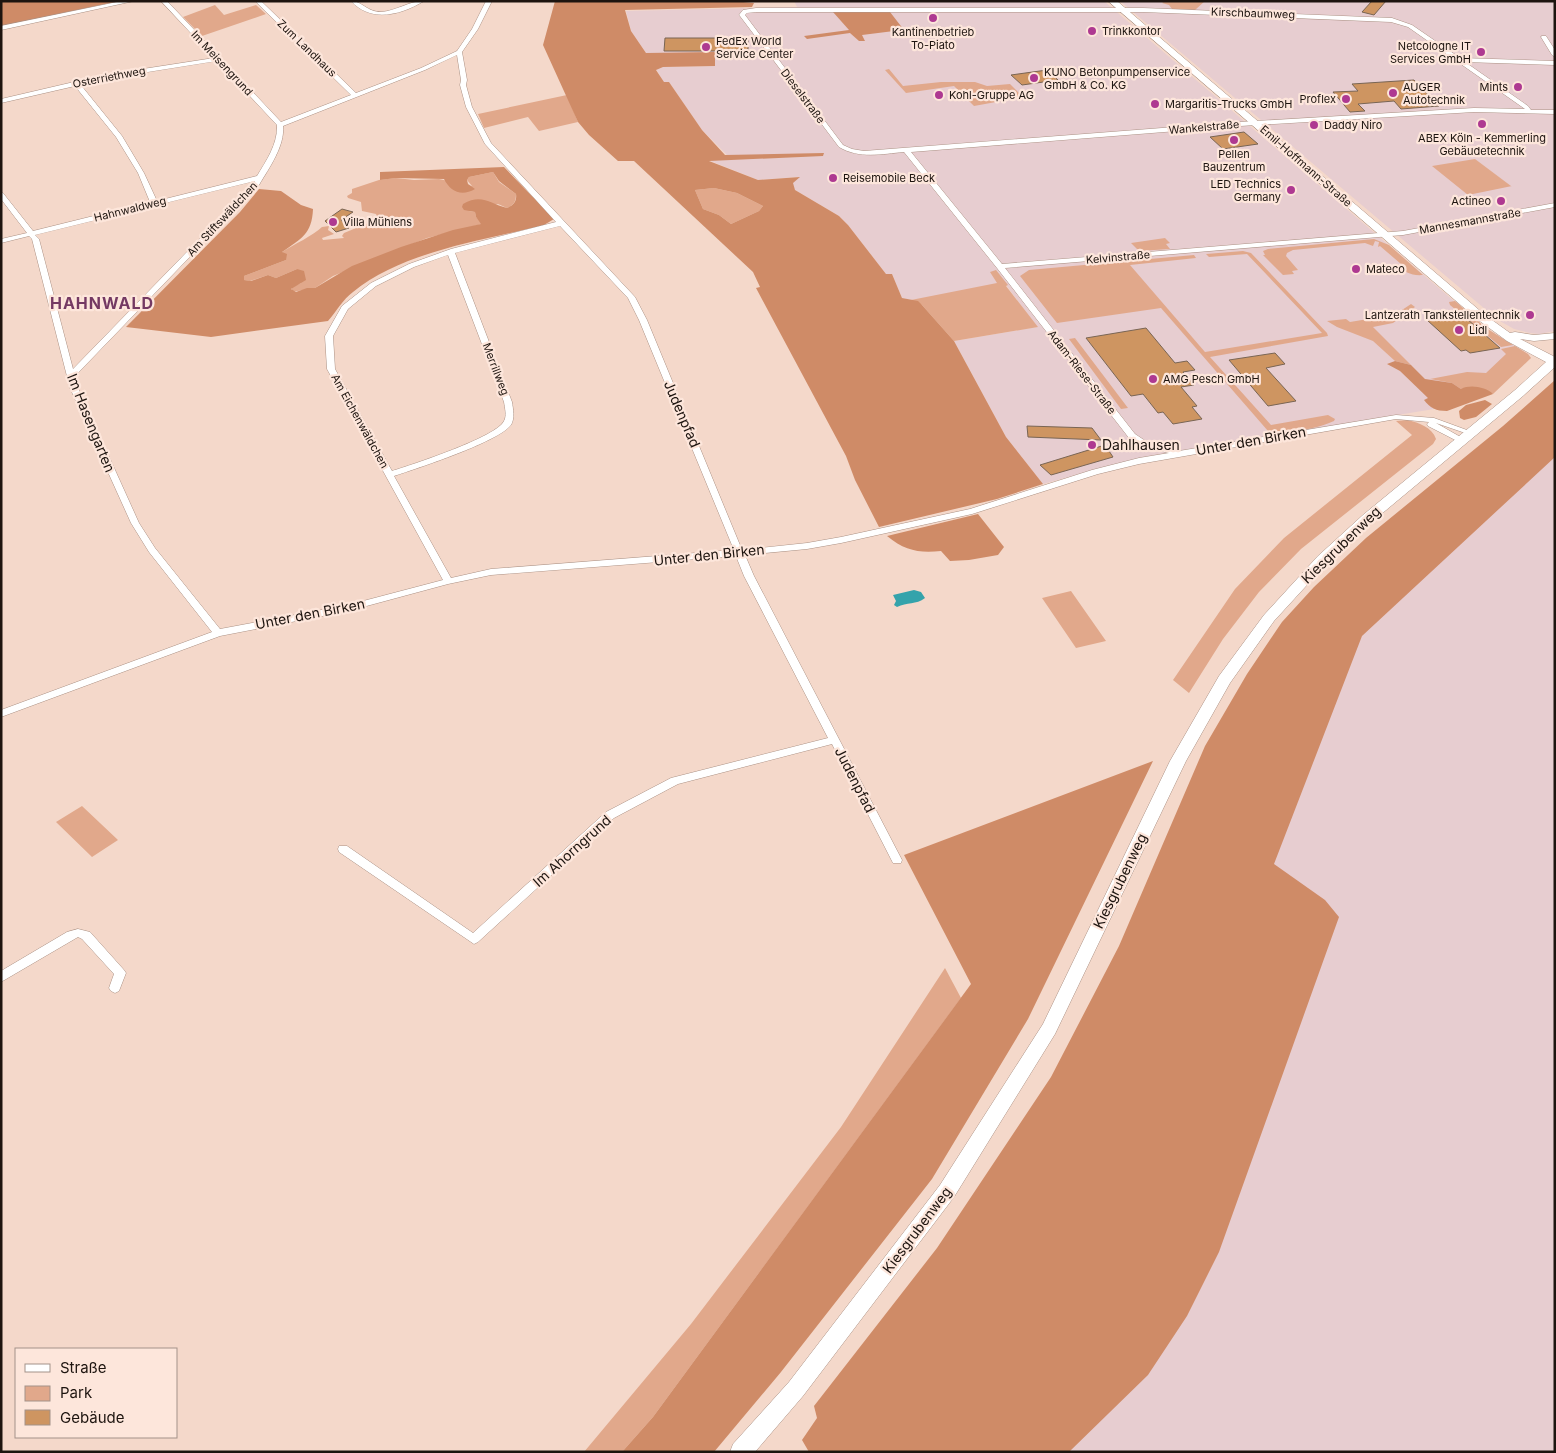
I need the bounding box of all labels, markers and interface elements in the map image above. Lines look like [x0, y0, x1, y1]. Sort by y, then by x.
street label: Kirschbaumweg [1211, 5, 1295, 21]
marker: Kantinenbetrieb To-Piato [927, 12, 939, 24]
street label: Zum Landhaus [275, 16, 340, 80]
place label: Trinkkontor [1102, 24, 1161, 38]
place label: Kantinenbetrieb To-Piato [892, 25, 975, 52]
marker: Trinkkontor [1086, 25, 1098, 37]
street label: Im Meisengrund [188, 27, 256, 99]
place label: FedEx World Service Center [716, 34, 793, 61]
place label: Netcologne IT Services GmbH [1390, 39, 1471, 66]
marker: FedEx World Service Center [700, 41, 712, 53]
marker: Netcologne IT Services GmbH [1475, 46, 1487, 58]
street label: Osterriethweg [71, 63, 147, 91]
place label: KUNO Betonpumpenservice GmbH & Co. KG [1044, 65, 1190, 92]
street label: Dieselstraße [778, 66, 828, 126]
marker: KUNO Betonpumpenservice GmbH & Co. KG [1028, 72, 1040, 84]
place label: AUGER Autotechnik [1403, 80, 1465, 107]
place label: Mints [1480, 80, 1508, 94]
marker: Mints [1512, 81, 1524, 93]
marker: AUGER Autotechnik [1387, 87, 1399, 99]
place label: Kohl-Gruppe AG [949, 88, 1034, 102]
marker: Kohl-Gruppe AG [933, 89, 945, 101]
place label: Proflex [1300, 92, 1336, 106]
marker: Proflex [1340, 93, 1352, 105]
place label: Margaritis-Trucks GmbH [1165, 97, 1292, 111]
marker: Margaritis-Trucks GmbH [1149, 98, 1161, 110]
street label: Wankelstraße [1168, 117, 1240, 137]
place label: Daddy Niro [1324, 118, 1383, 132]
marker: ABEX Köln - Kemmerling Gebäudetechnik [1476, 118, 1488, 130]
marker: Daddy Niro [1308, 119, 1320, 131]
street label: Emil-Hoffmann-Straße [1257, 122, 1355, 210]
place label: ABEX Köln - Kemmerling Gebäudetechnik [1418, 131, 1546, 158]
marker: Pellen Bauzentrum [1228, 134, 1240, 146]
place label: Pellen Bauzentrum [1203, 147, 1265, 174]
place label: Reisemobile Beck [843, 171, 935, 185]
marker: Reisemobile Beck [827, 172, 839, 184]
place label: LED Technics Germany [1210, 177, 1281, 204]
street label: Am Stiftswäldchen [184, 179, 260, 259]
marker: LED Technics Germany [1285, 184, 1297, 196]
street label: Hahnwaldweg [92, 193, 168, 225]
place label: Actineo [1451, 194, 1491, 208]
marker: Actineo [1495, 195, 1507, 207]
street label: Mannesmannstraße [1418, 205, 1522, 237]
place label: Villa Mühlens [343, 215, 412, 229]
marker: Villa Mühlens [327, 216, 339, 228]
street label: Kelvinstraße [1085, 247, 1151, 267]
place label: Mateco [1366, 262, 1405, 276]
marker: Mateco [1350, 263, 1362, 275]
district label: HAHNWALD [50, 293, 154, 313]
place label: Lantzerath Tankstellentechnik [1365, 308, 1520, 322]
marker: Lantzerath Tankstellentechnik [1524, 309, 1536, 321]
place label: Lidl [1469, 323, 1487, 337]
marker: Lidl [1453, 324, 1465, 336]
street label: Adam-Riese-Straße [1045, 327, 1119, 417]
street label: Merrillweg [480, 341, 512, 397]
street label: Im Hasengarten [64, 371, 119, 475]
street label: Am Eichenwäldchen [328, 371, 392, 471]
place label: AMG Pesch GmbH [1163, 372, 1260, 386]
marker: AMG Pesch GmbH [1147, 373, 1159, 385]
street label: Judenpfad [661, 378, 704, 450]
street label: Unter den Birken [1195, 422, 1307, 459]
place label: Dahlhausen [1102, 436, 1180, 453]
marker: Dahlhausen [1086, 439, 1098, 451]
street label: Kiesgrubenweg [1297, 503, 1384, 587]
street label: Unter den Birken [653, 540, 765, 569]
street label: Unter den Birken [254, 595, 366, 632]
street label: Judenpfad [832, 744, 879, 815]
street label: Im Ahorngrund [529, 811, 614, 890]
street label: Kiesgrubenweg [1089, 830, 1150, 931]
street label: Kiesgrubenweg [879, 1183, 955, 1276]
legend [15, 1348, 178, 1438]
text: Straße [60, 1358, 107, 1377]
text: Park [60, 1383, 93, 1402]
text: Gebäude [60, 1408, 125, 1427]

